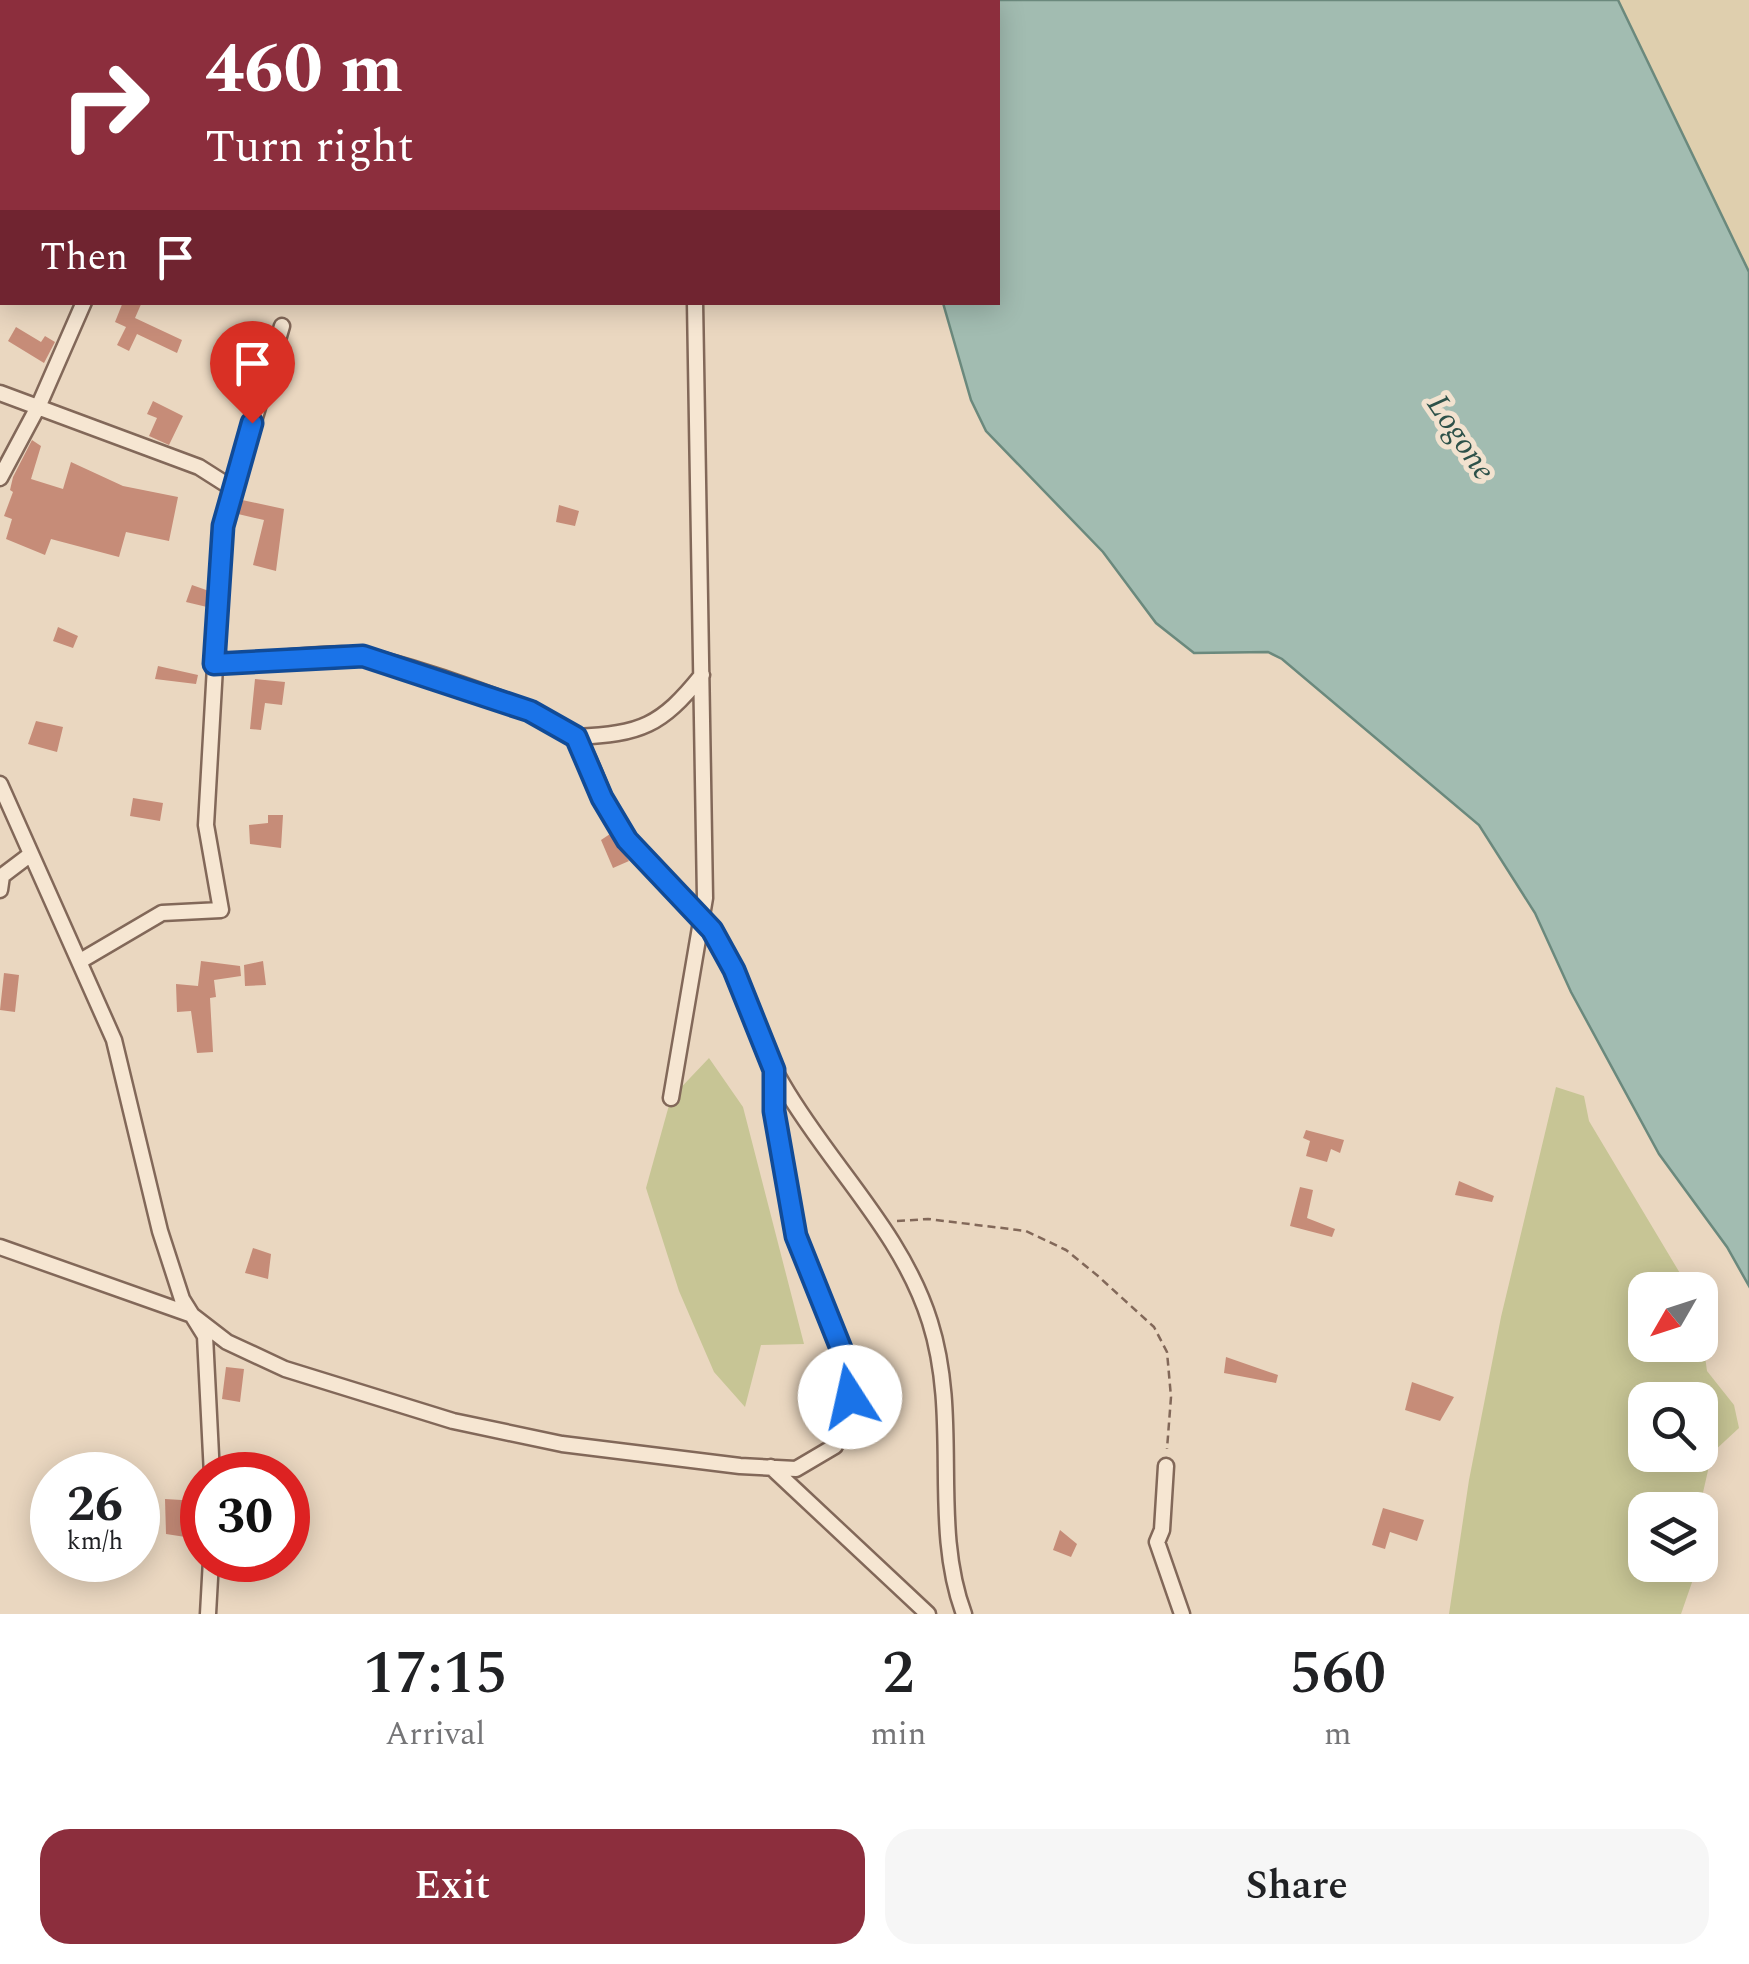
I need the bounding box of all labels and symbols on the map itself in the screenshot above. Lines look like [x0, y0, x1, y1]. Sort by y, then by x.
pin [210, 321, 295, 424]
water label: Logone [1414, 385, 1508, 491]
north arrow [1628, 1272, 1718, 1362]
position arrow [798, 1345, 902, 1449]
speed limit sign: 30 [180, 1452, 310, 1582]

